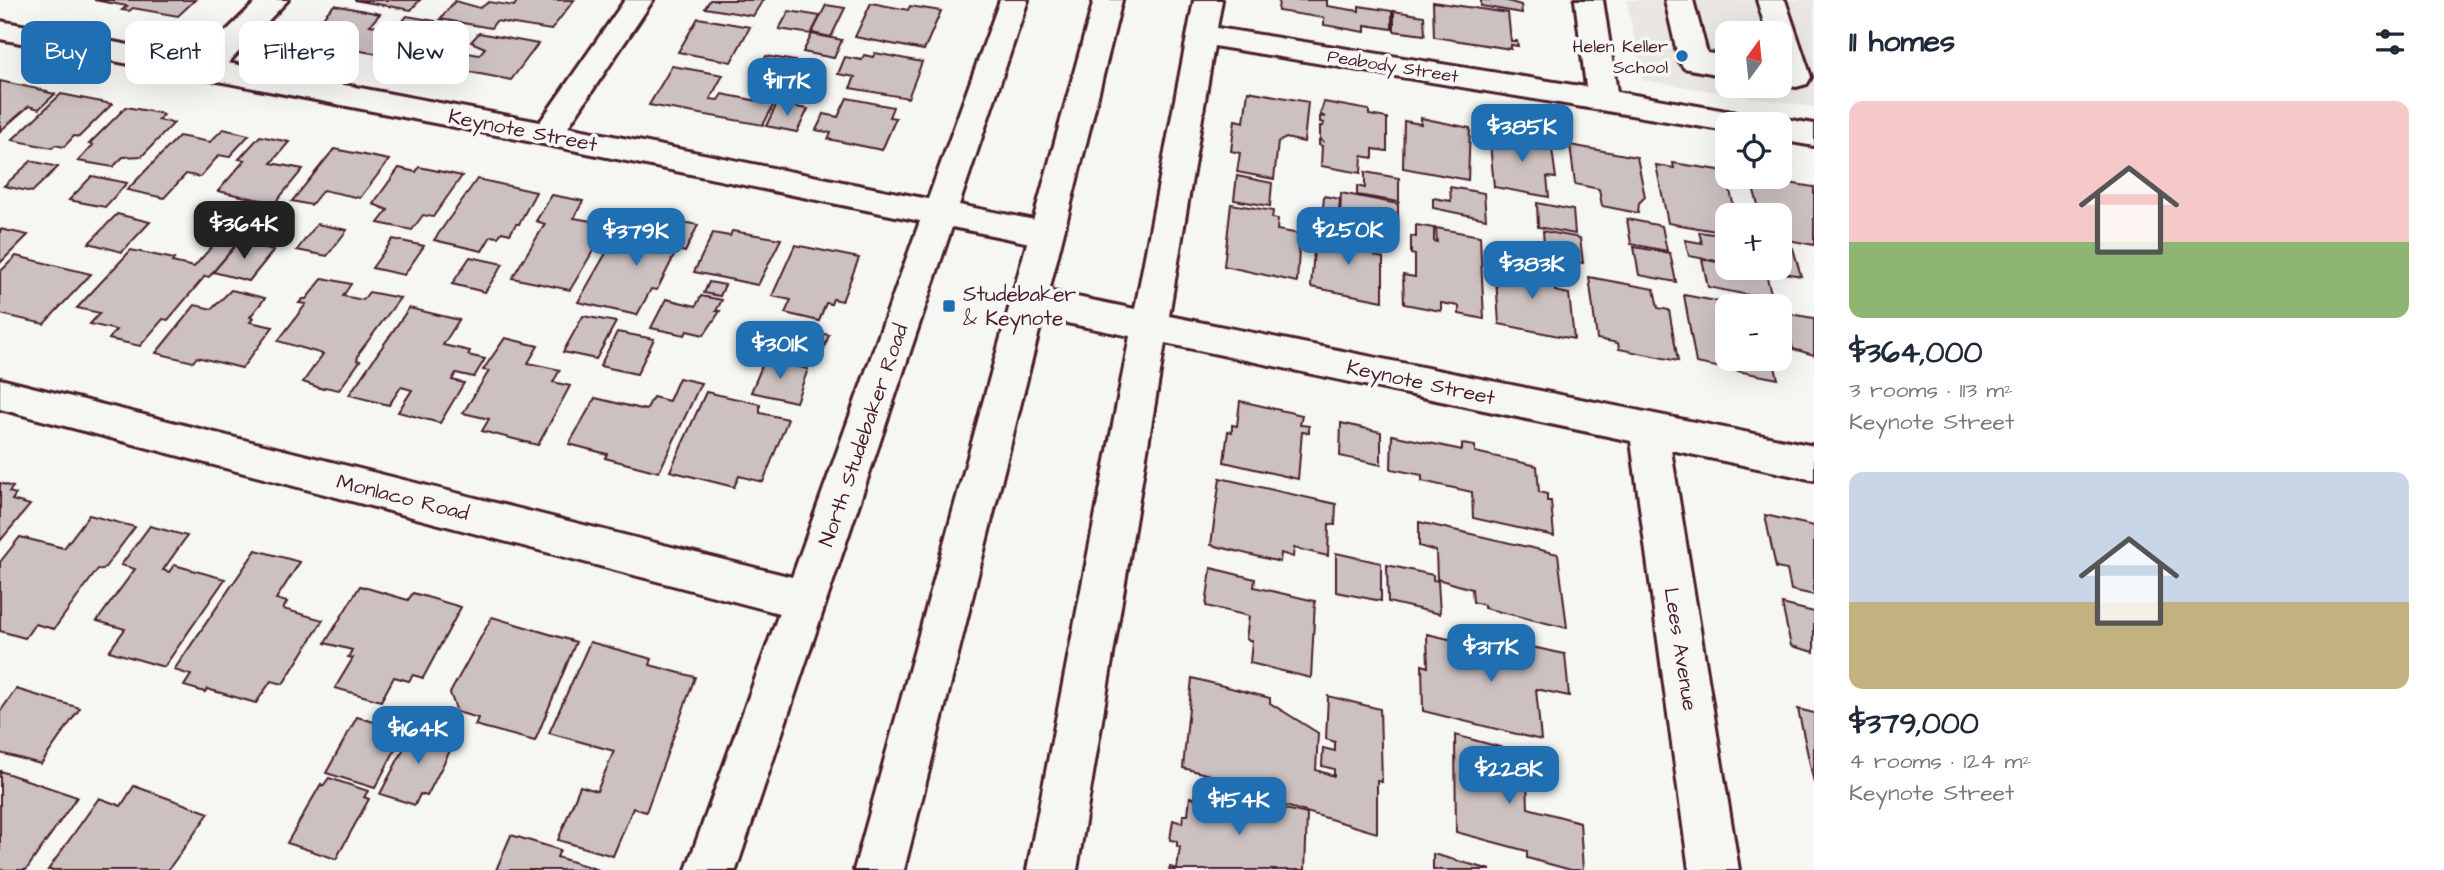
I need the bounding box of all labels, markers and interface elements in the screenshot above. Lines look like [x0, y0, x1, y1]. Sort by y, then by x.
chip: Buy [21, 21, 111, 84]
chip: Rent [125, 21, 225, 84]
chip: Filters [239, 21, 359, 84]
chip: New [373, 21, 469, 84]
north arrow [1715, 21, 1792, 98]
map controls [1715, 21, 1792, 371]
text: 11 homes [1849, 21, 1955, 63]
icon: filters [2371, 23, 2409, 61]
place label: Helen Keller School [1573, 34, 1668, 80]
street label: Peabody Street [1325, 44, 1461, 90]
marker: Helen Keller School [1674, 48, 1690, 64]
pin: $117K [738, 58, 836, 118]
text: $117K [764, 65, 810, 97]
street label: Keynote Street [446, 102, 600, 161]
pin: $385K [1473, 104, 1571, 164]
text: $385K [1487, 111, 1557, 143]
button: locate [1715, 112, 1792, 189]
icon: home [2066, 147, 2192, 273]
pin: $364K [195, 202, 293, 261]
button: + [1715, 203, 1792, 280]
text: $364K [210, 208, 278, 240]
pin: $379K [587, 208, 685, 268]
pin: $250K [1299, 208, 1397, 267]
text: $250K [1313, 214, 1383, 246]
text: $379K [603, 215, 669, 247]
pin: $383K [1483, 242, 1581, 301]
text: $383K [1499, 248, 1565, 280]
place label: Studebaker & Keynote [963, 280, 1077, 335]
button: − [1715, 294, 1792, 371]
marker: Studebaker & Keynote [941, 298, 957, 314]
street label: North Studebaker Road [812, 320, 915, 550]
pin: $301K [731, 322, 829, 381]
text: $301K [752, 328, 808, 360]
text: $364,000 [1849, 332, 1982, 374]
street label: Keynote Street [1344, 353, 1498, 414]
text: 3 rooms · 113 m² [1849, 374, 2013, 406]
text: Keynote Street [1849, 406, 2014, 438]
street label: Monlaco Road [334, 467, 472, 528]
icon: home [2066, 518, 2192, 644]
street label: Lees Avenue [1656, 585, 1705, 713]
pin: $317K [1442, 624, 1540, 684]
text: $317K [1463, 631, 1519, 663]
text: $379,000 [1849, 703, 1979, 745]
pin: $164K [369, 706, 467, 766]
text: $164K [388, 713, 448, 745]
text: 4 rooms · 124 m² [1849, 745, 2031, 777]
pin: $228K [1460, 746, 1558, 806]
text: $228K [1475, 753, 1543, 785]
text: Keynote Street [1849, 777, 2014, 809]
pin: $154K [1190, 778, 1288, 837]
text: $154K [1208, 784, 1270, 816]

